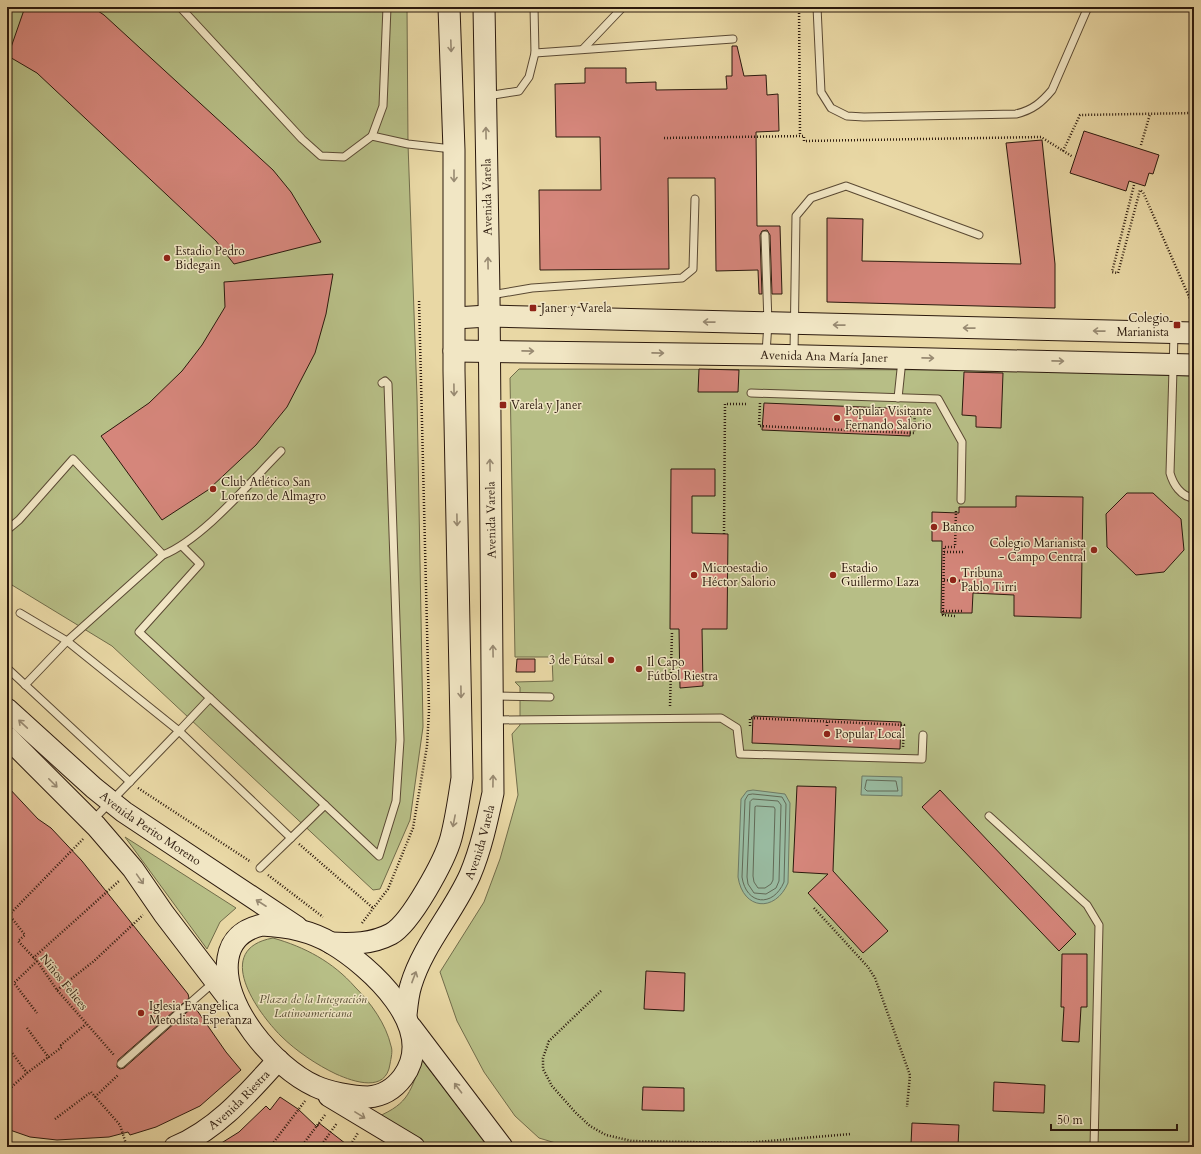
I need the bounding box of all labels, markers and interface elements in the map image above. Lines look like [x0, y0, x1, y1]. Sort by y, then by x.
one-way arrow [447, 39, 454, 52]
one-way arrow [482, 127, 489, 140]
street label: Avenida Varela [478, 157, 496, 236]
one-way arrow [450, 169, 458, 182]
place label: Estadio Pedro Bidegain [175, 243, 245, 273]
marker: Estadio Pedro Bidegain [162, 253, 172, 263]
one-way arrow [485, 257, 492, 270]
place label: Janer y Varela [539, 300, 613, 316]
marker: Janer y Varela [528, 303, 538, 313]
place label: Colegio Marianista [1116, 310, 1170, 340]
one-way arrow [703, 318, 716, 326]
marker: Colegio Marianista [1172, 320, 1182, 330]
one-way arrow [833, 321, 846, 329]
one-way arrow [963, 324, 976, 332]
one-way arrow [1093, 327, 1106, 335]
one-way arrow [521, 347, 534, 355]
street label: Avenida Ana María Janer [760, 347, 888, 366]
one-way arrow [651, 349, 664, 357]
one-way arrow [921, 354, 934, 362]
one-way arrow [1051, 357, 1064, 365]
one-way arrow [450, 383, 458, 396]
place label: Varela y Janer [511, 397, 582, 413]
marker: Varela y Janer [498, 400, 508, 410]
place label: Popular Visitante Fernando Salorio [845, 403, 932, 433]
marker: Popular Visitante Fernando Salorio [832, 413, 842, 423]
one-way arrow [486, 459, 494, 472]
place label: Club Atlético San Lorenzo de Almagro [221, 474, 327, 504]
street label: Avenida Varela [482, 480, 500, 559]
marker: Club Atlético San Lorenzo de Almagro [208, 484, 218, 494]
one-way arrow [453, 513, 461, 526]
place label: Banco [942, 519, 975, 535]
marker: Banco [929, 522, 939, 532]
place label: Colegio Marianista - Campo Central [989, 535, 1087, 565]
marker: Colegio Marianista - Campo Central [1089, 545, 1099, 555]
place label: Microestadio Héctor Salorio [702, 560, 776, 590]
place label: Estadio Guillermo Laza [841, 560, 920, 590]
place label: Tribuna Pablo Tirri [961, 565, 1017, 595]
marker: Microestadio Héctor Salorio [689, 570, 699, 580]
marker: Estadio Guillermo Laza [828, 570, 838, 580]
marker: Tribuna Pablo Tirri [948, 575, 958, 585]
one-way arrow [489, 645, 497, 658]
place label: 3 de Fútsal [549, 652, 603, 668]
place label: Il Capo Fútbol Riestra [647, 654, 719, 684]
marker: 3 de Fútsal [606, 655, 616, 665]
marker: Il Capo Fútbol Riestra [634, 664, 644, 674]
one-way arrow [457, 685, 464, 698]
one-way arrow [18, 719, 28, 729]
place label: Popular Local [835, 726, 905, 742]
marker: Popular Local [822, 729, 832, 739]
one-way arrow [490, 775, 497, 788]
one-way arrow [48, 778, 58, 788]
street label: Avenida Perito Moreno [96, 788, 205, 869]
street label: Avenida Varela [461, 802, 498, 882]
one-way arrow [450, 815, 458, 828]
one-way arrow [136, 873, 144, 884]
one-way arrow [256, 899, 267, 907]
street label: Niños Felices [36, 951, 92, 1013]
one-way arrow [410, 972, 418, 984]
park label: Plaza de la Integración Latinoamericana [259, 991, 367, 1021]
place label: Iglesia Evangelica Metodista Esperanza [149, 998, 253, 1028]
marker: Iglesia Evangelica Metodista Esperanza [136, 1008, 146, 1018]
street label: Avenida Riestra [205, 1066, 274, 1133]
one-way arrow [454, 1083, 462, 1094]
scale bar [1051, 1106, 1177, 1132]
one-way arrow [354, 1111, 365, 1119]
text: 50 m [1057, 1112, 1084, 1128]

